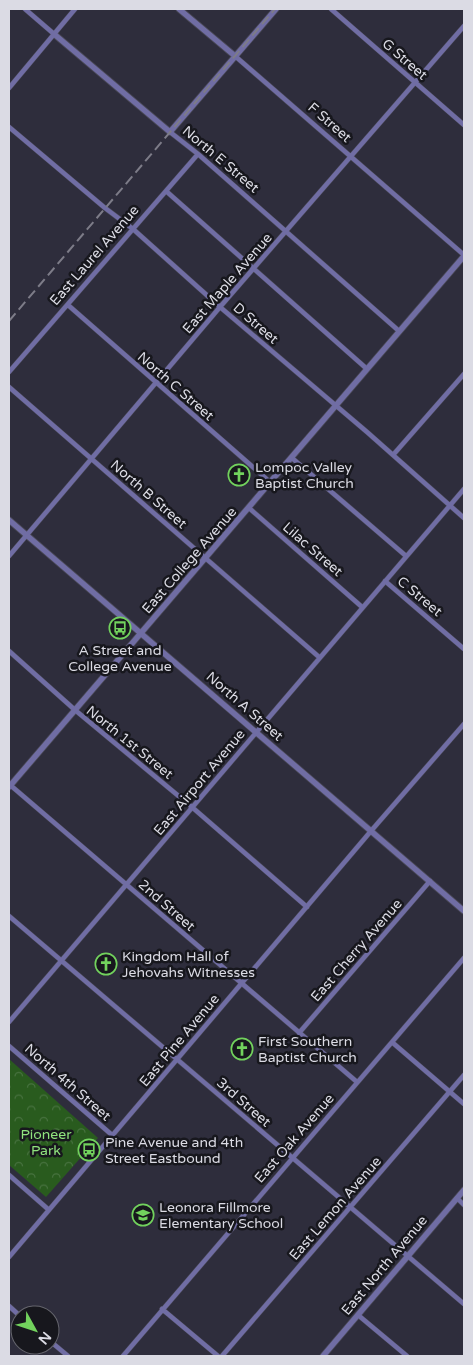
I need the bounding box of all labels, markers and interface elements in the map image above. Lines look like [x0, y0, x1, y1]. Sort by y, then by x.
street label: G Street [379, 35, 431, 84]
street label: F Street [304, 99, 355, 146]
street label: North E Street [179, 122, 263, 197]
street label: East Laurel Avenue [46, 202, 143, 309]
street label: East Maple Avenue [179, 229, 276, 337]
street label: D Street [230, 299, 282, 348]
street label: North C Street [134, 349, 218, 425]
street label: North B Street [107, 457, 191, 533]
place label: Lompoc Valley Baptist Church [255, 459, 354, 492]
church icon: Lompoc Valley Baptist Church [227, 463, 251, 487]
street label: East College Avenue [138, 503, 240, 617]
street label: Lilac Street [279, 519, 347, 580]
street label: C Street [394, 573, 446, 620]
bus stop icon: A Street and College Avenue [108, 616, 132, 640]
place label: A Street and College Avenue [68, 642, 172, 675]
street label: North A Street [203, 668, 287, 745]
street label: North 1st Street [83, 702, 177, 783]
street label: East Airport Avenue [150, 726, 249, 839]
street label: 2nd Street [135, 876, 199, 935]
street label: East Cherry Avenue [307, 895, 406, 1005]
place label: Kingdom Hall of Jehovahs Witnesses [122, 948, 255, 981]
church icon: Kingdom Hall of Jehovahs Witnesses [94, 952, 118, 976]
street label: East Pine Avenue [136, 991, 223, 1090]
place label: First Southern Baptist Church [258, 1033, 357, 1066]
church icon: First Southern Baptist Church [230, 1037, 254, 1061]
street label: North 4th Street [21, 1040, 115, 1125]
street label: 3rd Street [213, 1074, 275, 1131]
street label: East Oak Avenue [251, 1090, 338, 1186]
park label: Pioneer Park [20, 1126, 72, 1159]
place label: Pine Avenue and 4th Street Eastbound [105, 1134, 243, 1167]
bus stop icon: Pine Avenue and 4th Street Eastbound [77, 1138, 101, 1162]
street label: East Lemon Avenue [286, 1153, 385, 1264]
place label: Leonora Fillmore Elementary School [159, 1199, 283, 1232]
school or university icon: Leonora Fillmore Elementary School [131, 1203, 155, 1227]
street label: East North Avenue [338, 1212, 431, 1319]
north arrow [10, 1305, 60, 1355]
text: N [34, 1328, 55, 1348]

